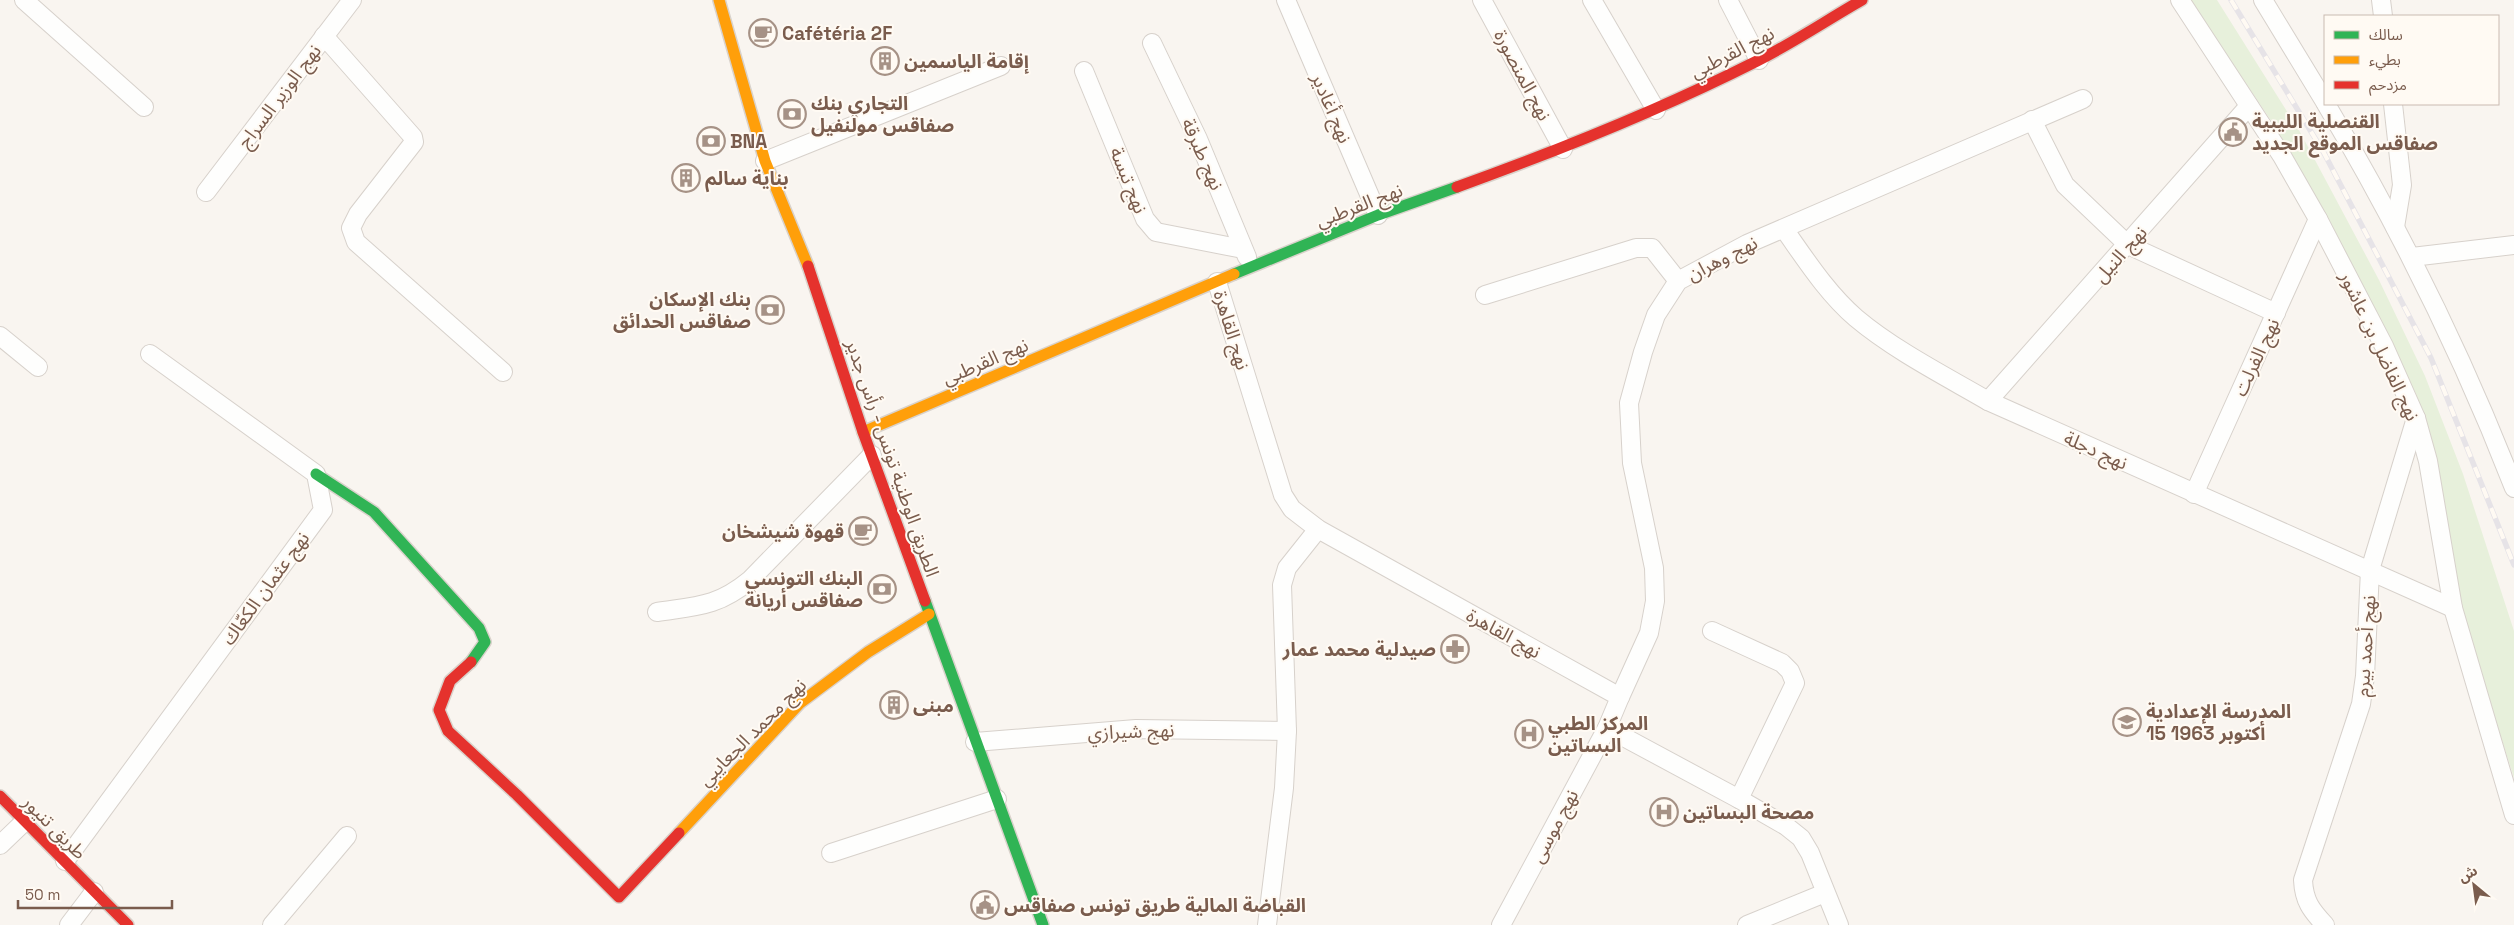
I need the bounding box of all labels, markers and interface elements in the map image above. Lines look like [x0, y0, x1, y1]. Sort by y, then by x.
legend [2324, 15, 2499, 105]
cafe icon: Cafétéria 2F [748, 18, 778, 48]
place label: Cafétéria 2F [782, 21, 892, 46]
street label: نهج القرطبي [1686, 21, 1780, 86]
street label: نهج المنصورة [1486, 25, 1557, 126]
text: سالك [2369, 25, 2403, 44]
street label: نهج الوزير السراج [232, 39, 328, 155]
building icon: إقامة الياسمين [870, 46, 900, 76]
place label: إقامة الياسمين [904, 49, 1029, 74]
text: بطيء [2369, 50, 2401, 71]
street label: نهج أغادير [1303, 68, 1357, 148]
text: مزدحم [2369, 75, 2407, 96]
place label: التجاري بنك صفاقس مولنفيل [811, 91, 954, 138]
bank icon: التجاري بنك صفاقس مولنفيل [777, 99, 807, 129]
place label: القنصلية الليبية صفاقس الموقع الجديد [2252, 109, 2438, 158]
street label: نهج طبرقة [1174, 114, 1229, 195]
public building icon: القنصلية الليبية صفاقس الموقع الجديد [2218, 117, 2248, 147]
bank icon: BNA [696, 126, 726, 156]
place label: BNA [730, 129, 767, 154]
street label: نهج تبسة [1102, 143, 1153, 218]
building icon: بناية سالم [671, 163, 701, 193]
place label: بناية سالم [705, 166, 789, 193]
street label: نهج القرطبي [1312, 177, 1407, 236]
street label: نهج النيل [2088, 220, 2154, 290]
street label: نهج وهران [1683, 230, 1763, 289]
street label: نهج الفاضل بن عاشور [2332, 267, 2425, 426]
place label: بنك الإسكان صفاقس الحدائق [613, 287, 751, 334]
street label: نهج القاهرة [1206, 287, 1255, 373]
bank icon: بنك الإسكان صفاقس الحدائق [755, 295, 785, 325]
street label: نهج الفرلت [2227, 314, 2287, 401]
street label: نهج القرطبي [938, 332, 1033, 393]
street label: الطريق الوطنية تونس - رأس جدير [840, 335, 945, 580]
street label: نهج دجلة [2059, 425, 2132, 477]
cafe icon: قهوة شيشخان [848, 516, 878, 546]
place label: قهوة شيشخان [722, 519, 844, 544]
street label: نهج عثمان الكعّاك [216, 527, 317, 651]
place label: البنك التونسي صفاقس أريانة [745, 566, 863, 613]
bank icon: البنك التونسي صفاقس أريانة [867, 574, 897, 604]
street label: نهج أحمد بيرم [2349, 594, 2384, 698]
street label: نهج القاهرة [1461, 603, 1546, 666]
pharmacy icon: صيدلية محمد عمار [1440, 634, 1470, 664]
place label: صيدلية محمد عمار [1282, 637, 1436, 662]
street label: نهج محمد الجعايبي [693, 673, 814, 794]
building icon: مبنى [879, 690, 909, 720]
place label: مبنى [913, 693, 954, 718]
place label: المدرسة الإعدادية 15 أكتوبر 1963 [2146, 699, 2291, 746]
school or university icon: المدرسة الإعدادية 15 أكتوبر 1963 [2112, 707, 2142, 737]
place label: المركز الطبي البساتين [1548, 711, 1648, 758]
street label: نهج شيرازي [1087, 717, 1175, 748]
hospital icon: المركز الطبي البساتين [1514, 719, 1544, 749]
street label: نهج موسى [1525, 785, 1586, 868]
street label: طريق تنيور [16, 789, 92, 865]
hospital icon: مصحة البساتين [1649, 797, 1679, 827]
place label: مصحة البساتين [1683, 800, 1814, 825]
north arrow [2449, 860, 2499, 910]
text: ش [2455, 861, 2480, 886]
scale bar [18, 878, 171, 910]
text: 50 m [25, 885, 60, 904]
public building icon: القباضة المالية طريق تونس صفاقس [970, 890, 1000, 920]
place label: القباضة المالية طريق تونس صفاقس [1004, 893, 1306, 918]

